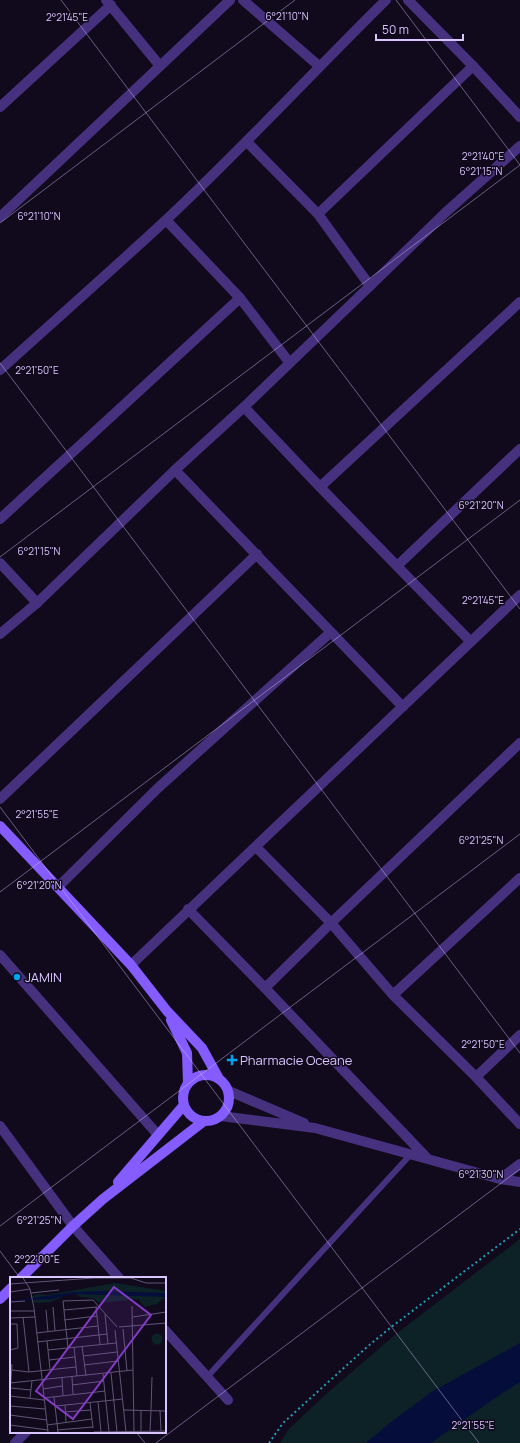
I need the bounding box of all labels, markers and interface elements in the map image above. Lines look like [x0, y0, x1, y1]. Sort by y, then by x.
text: 6°21'10"N [265, 9, 309, 23]
text: 2°21'45"E [46, 10, 88, 24]
scale bar [376, 16, 463, 42]
text: 50 m [382, 21, 409, 38]
text: 2°21'40"E [462, 149, 504, 163]
text: 6°21'15"N [460, 164, 503, 178]
text: 6°21'10"N [17, 209, 61, 223]
text: 2°21'50"E [15, 363, 59, 377]
text: 6°21'20"N [458, 498, 504, 512]
text: 6°21'15"N [18, 544, 61, 558]
text: 2°21'45"E [462, 593, 504, 607]
text: 2°21'55"E [15, 807, 59, 821]
text: 6°21'25"N [459, 833, 503, 847]
text: 6°21'20"N [16, 878, 62, 892]
place label: JAMIN [25, 968, 62, 986]
marker: JAMIN [12, 972, 22, 982]
text: 2°21'50"E [461, 1037, 505, 1051]
place label: Pharmacie Oceane [240, 1051, 353, 1069]
marker: Pharmacie Oceane [227, 1055, 237, 1065]
text: 6°21'30"N [459, 1167, 504, 1181]
text: 6°21'25"N [17, 1213, 61, 1227]
text: 2°22'00"E [14, 1252, 60, 1266]
inset map [10, 1277, 166, 1433]
text: 2°21'55"E [451, 1418, 495, 1432]

